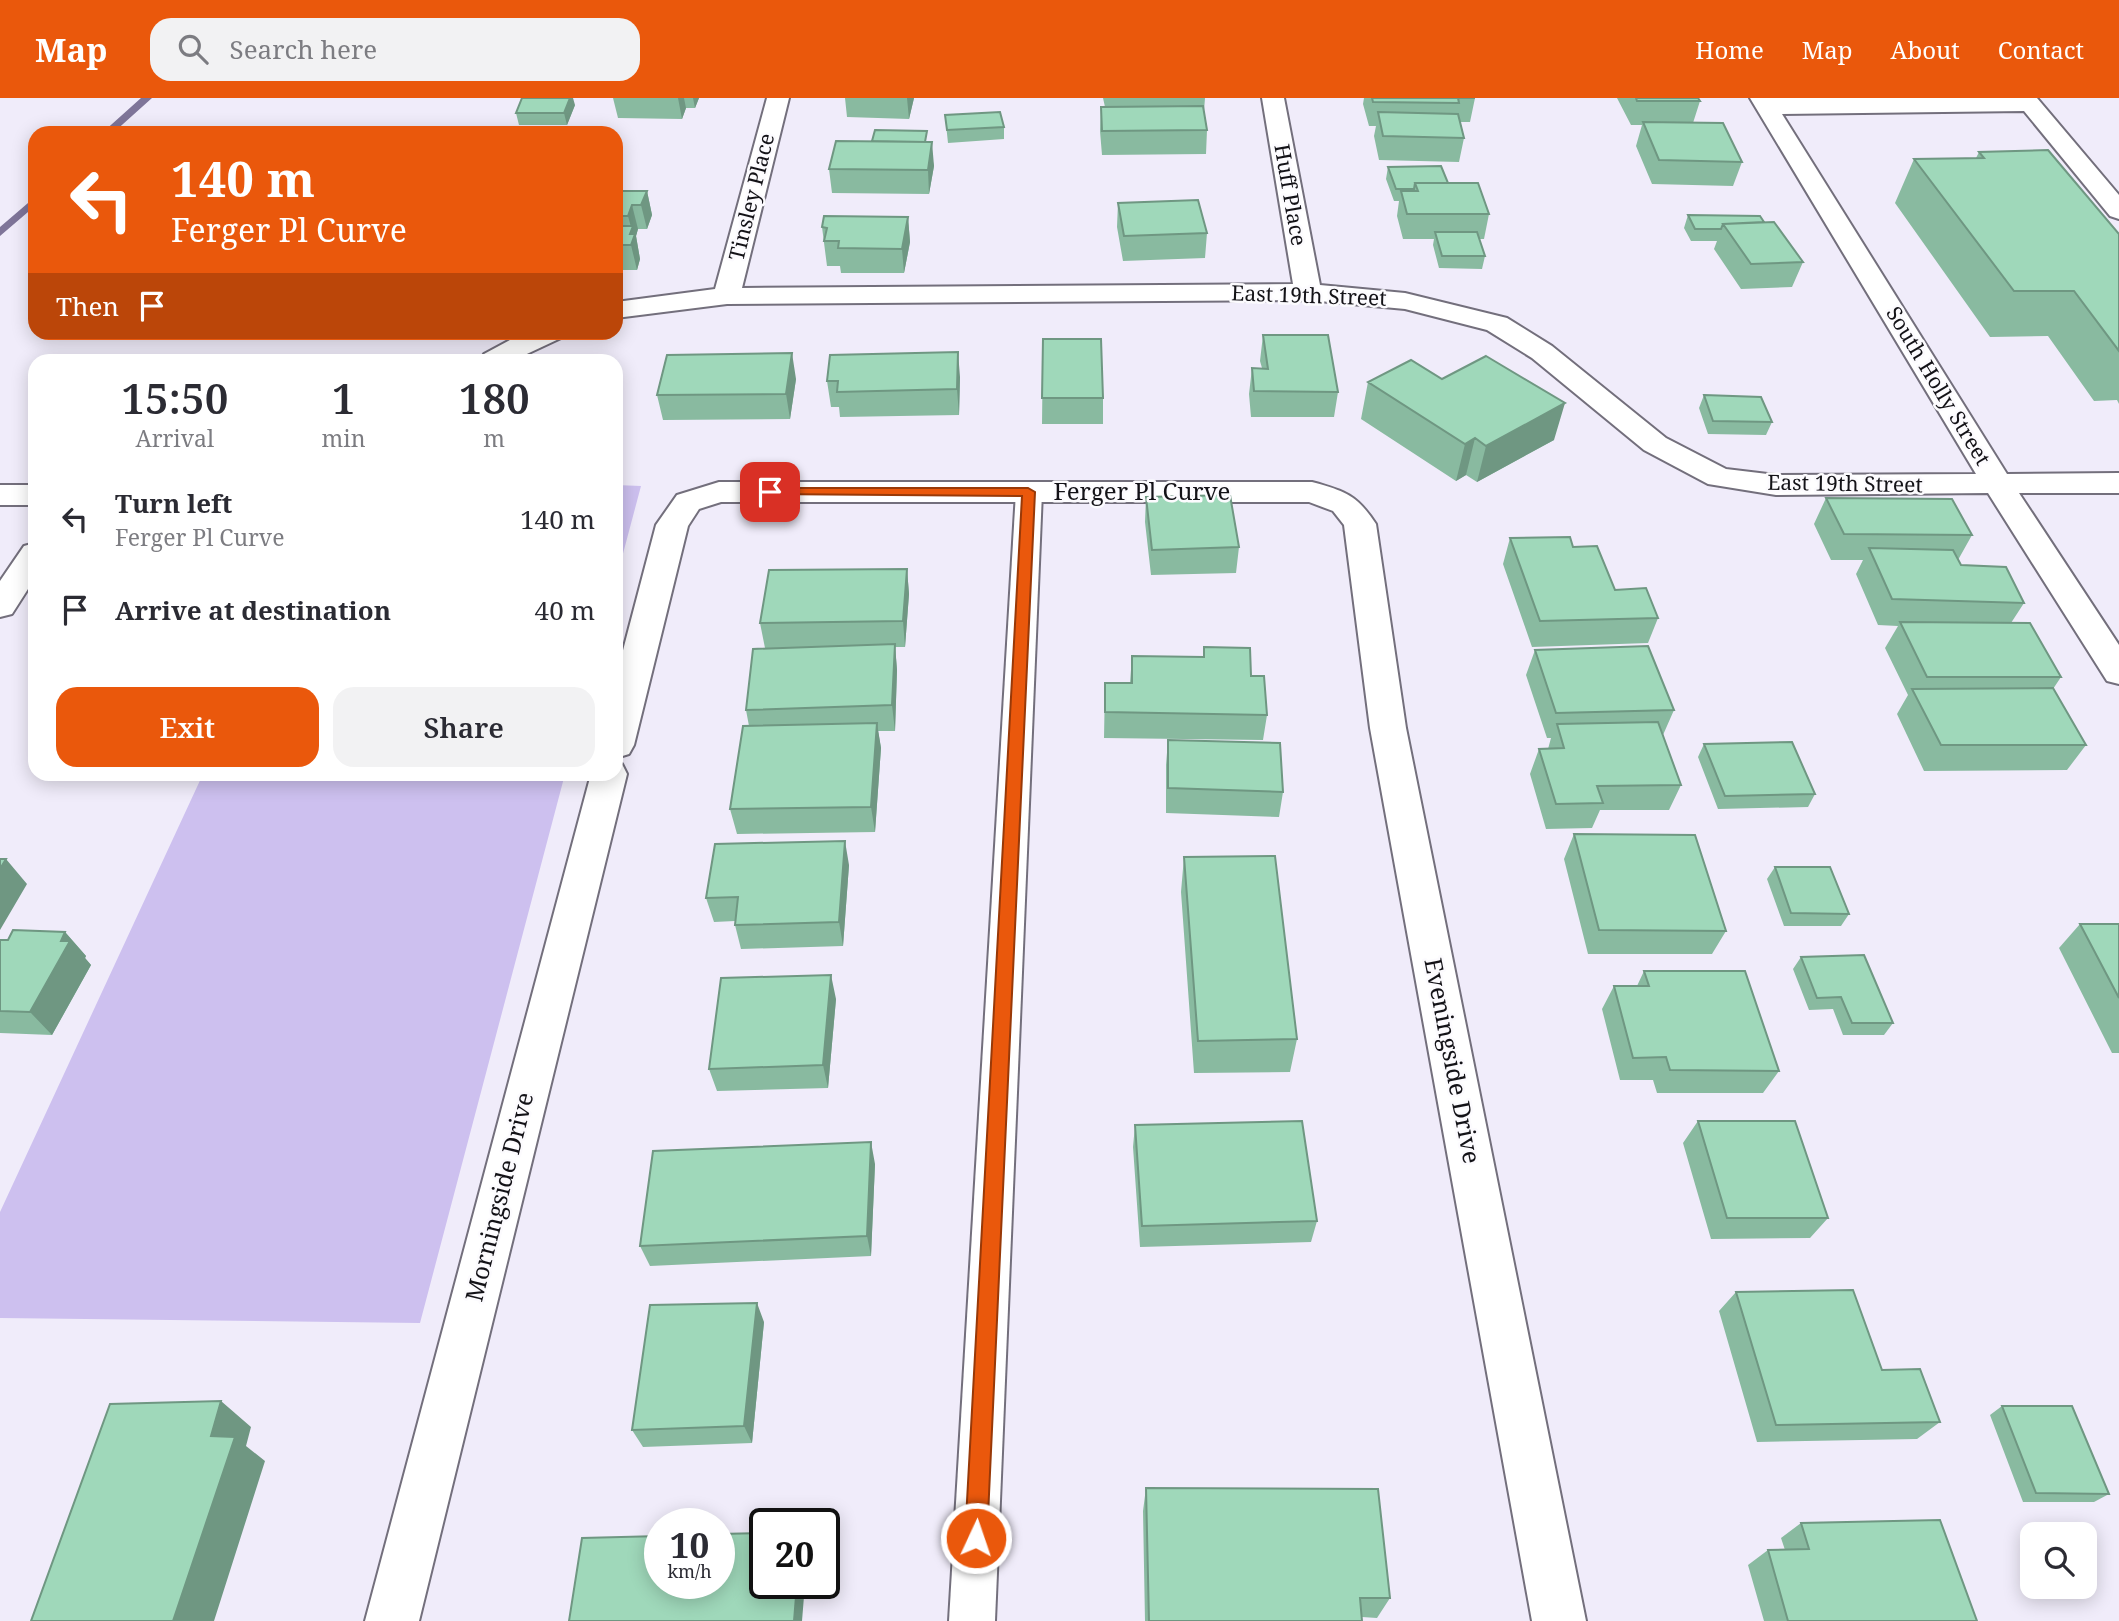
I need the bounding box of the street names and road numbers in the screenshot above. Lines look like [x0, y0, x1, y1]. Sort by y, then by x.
street label: Tinsley Place [722, 130, 780, 263]
street label: Huff Place [1268, 142, 1314, 248]
street label: East 19th Street [1231, 278, 1387, 312]
street label: South Holly Street [1880, 301, 1997, 470]
street label: East 19th Street [1767, 468, 1923, 498]
street label: Ferger Pl Curve [1054, 474, 1230, 507]
street label: Eveningside Drive [1417, 955, 1490, 1166]
street label: Morningside Drive [457, 1088, 541, 1305]

